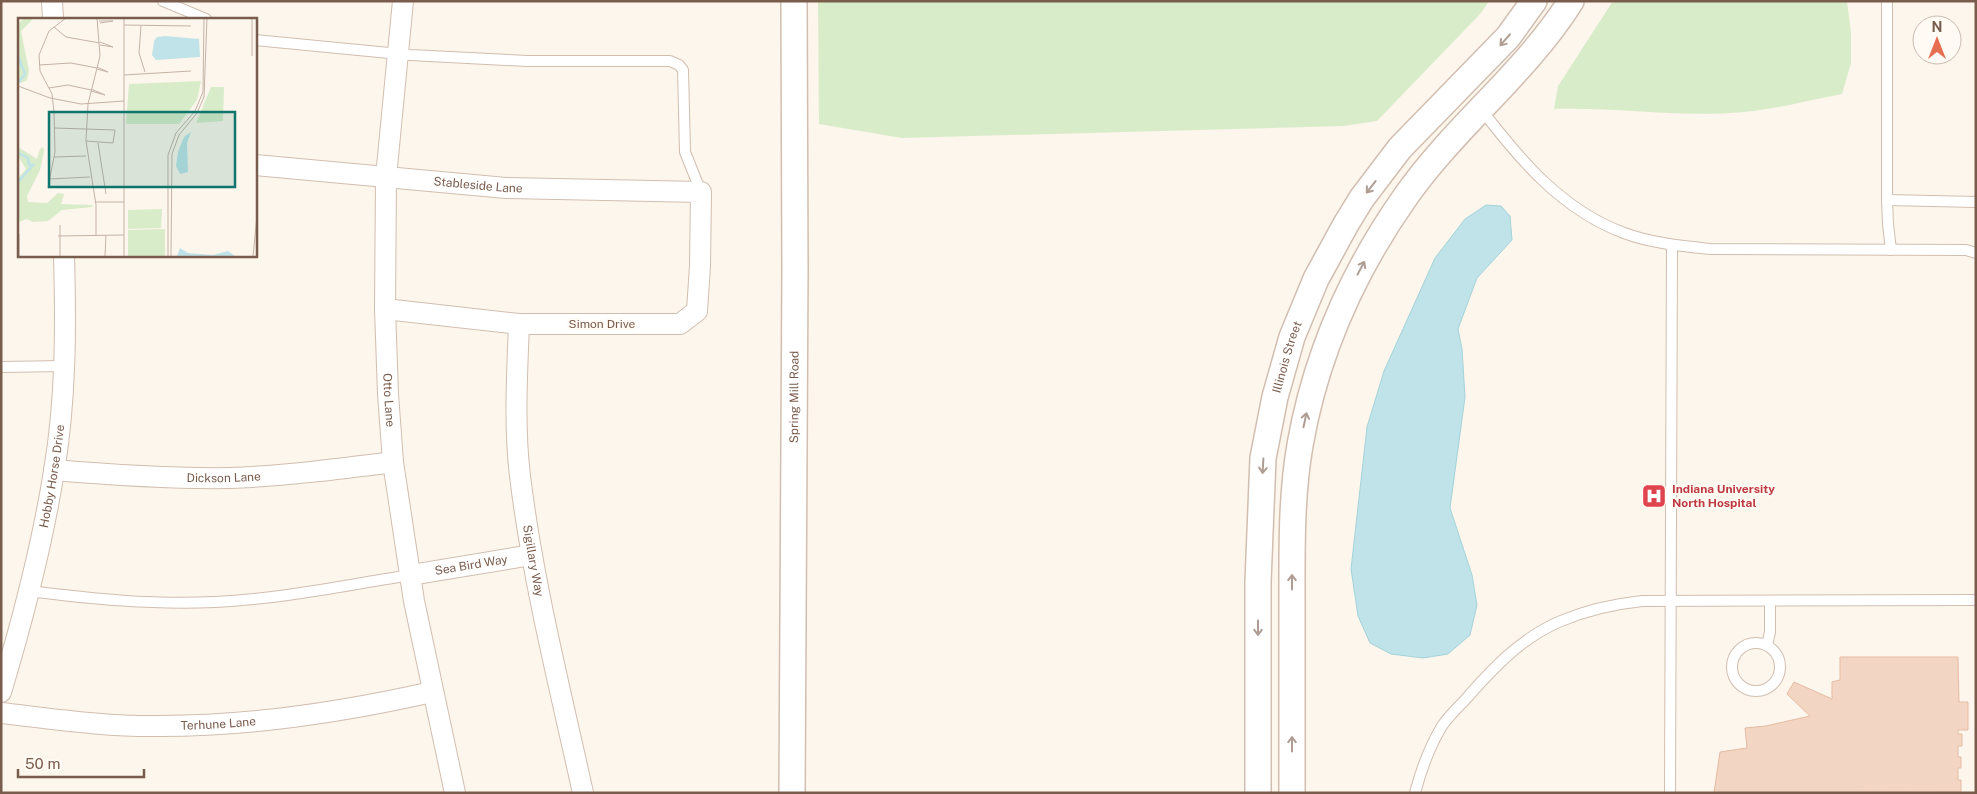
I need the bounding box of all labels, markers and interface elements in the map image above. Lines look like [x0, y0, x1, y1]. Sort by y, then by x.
north arrow [1912, 15, 1962, 65]
inset map [18, 18, 256, 256]
text: N [1932, 19, 1942, 35]
one-way arrow [1499, 33, 1510, 46]
street label: Stableside Lane [433, 174, 523, 195]
one-way arrow [1365, 180, 1376, 193]
one-way arrow [1357, 261, 1366, 276]
street label: Simon Drive [569, 317, 636, 331]
street label: Illinois Street [1270, 319, 1305, 395]
street label: Spring Mill Road [787, 351, 802, 443]
street label: Otto Lane [380, 373, 397, 428]
one-way arrow [1301, 412, 1310, 428]
street label: Hobby Horse Drive [37, 424, 67, 529]
one-way arrow [1259, 458, 1268, 474]
street label: Dickson Lane [186, 469, 261, 485]
place label: Indiana University North Hospital [1672, 482, 1775, 510]
hospital icon: Indiana University North Hospital [1641, 483, 1667, 509]
street label: Sigillary Way [520, 524, 547, 599]
street label: Sea Bird Way [434, 552, 509, 578]
one-way arrow [1287, 574, 1297, 590]
one-way arrow [1253, 620, 1263, 636]
street label: Terhune Lane [180, 714, 257, 733]
one-way arrow [1287, 736, 1297, 752]
scale bar [18, 746, 144, 778]
text: 50 m [25, 755, 60, 772]

